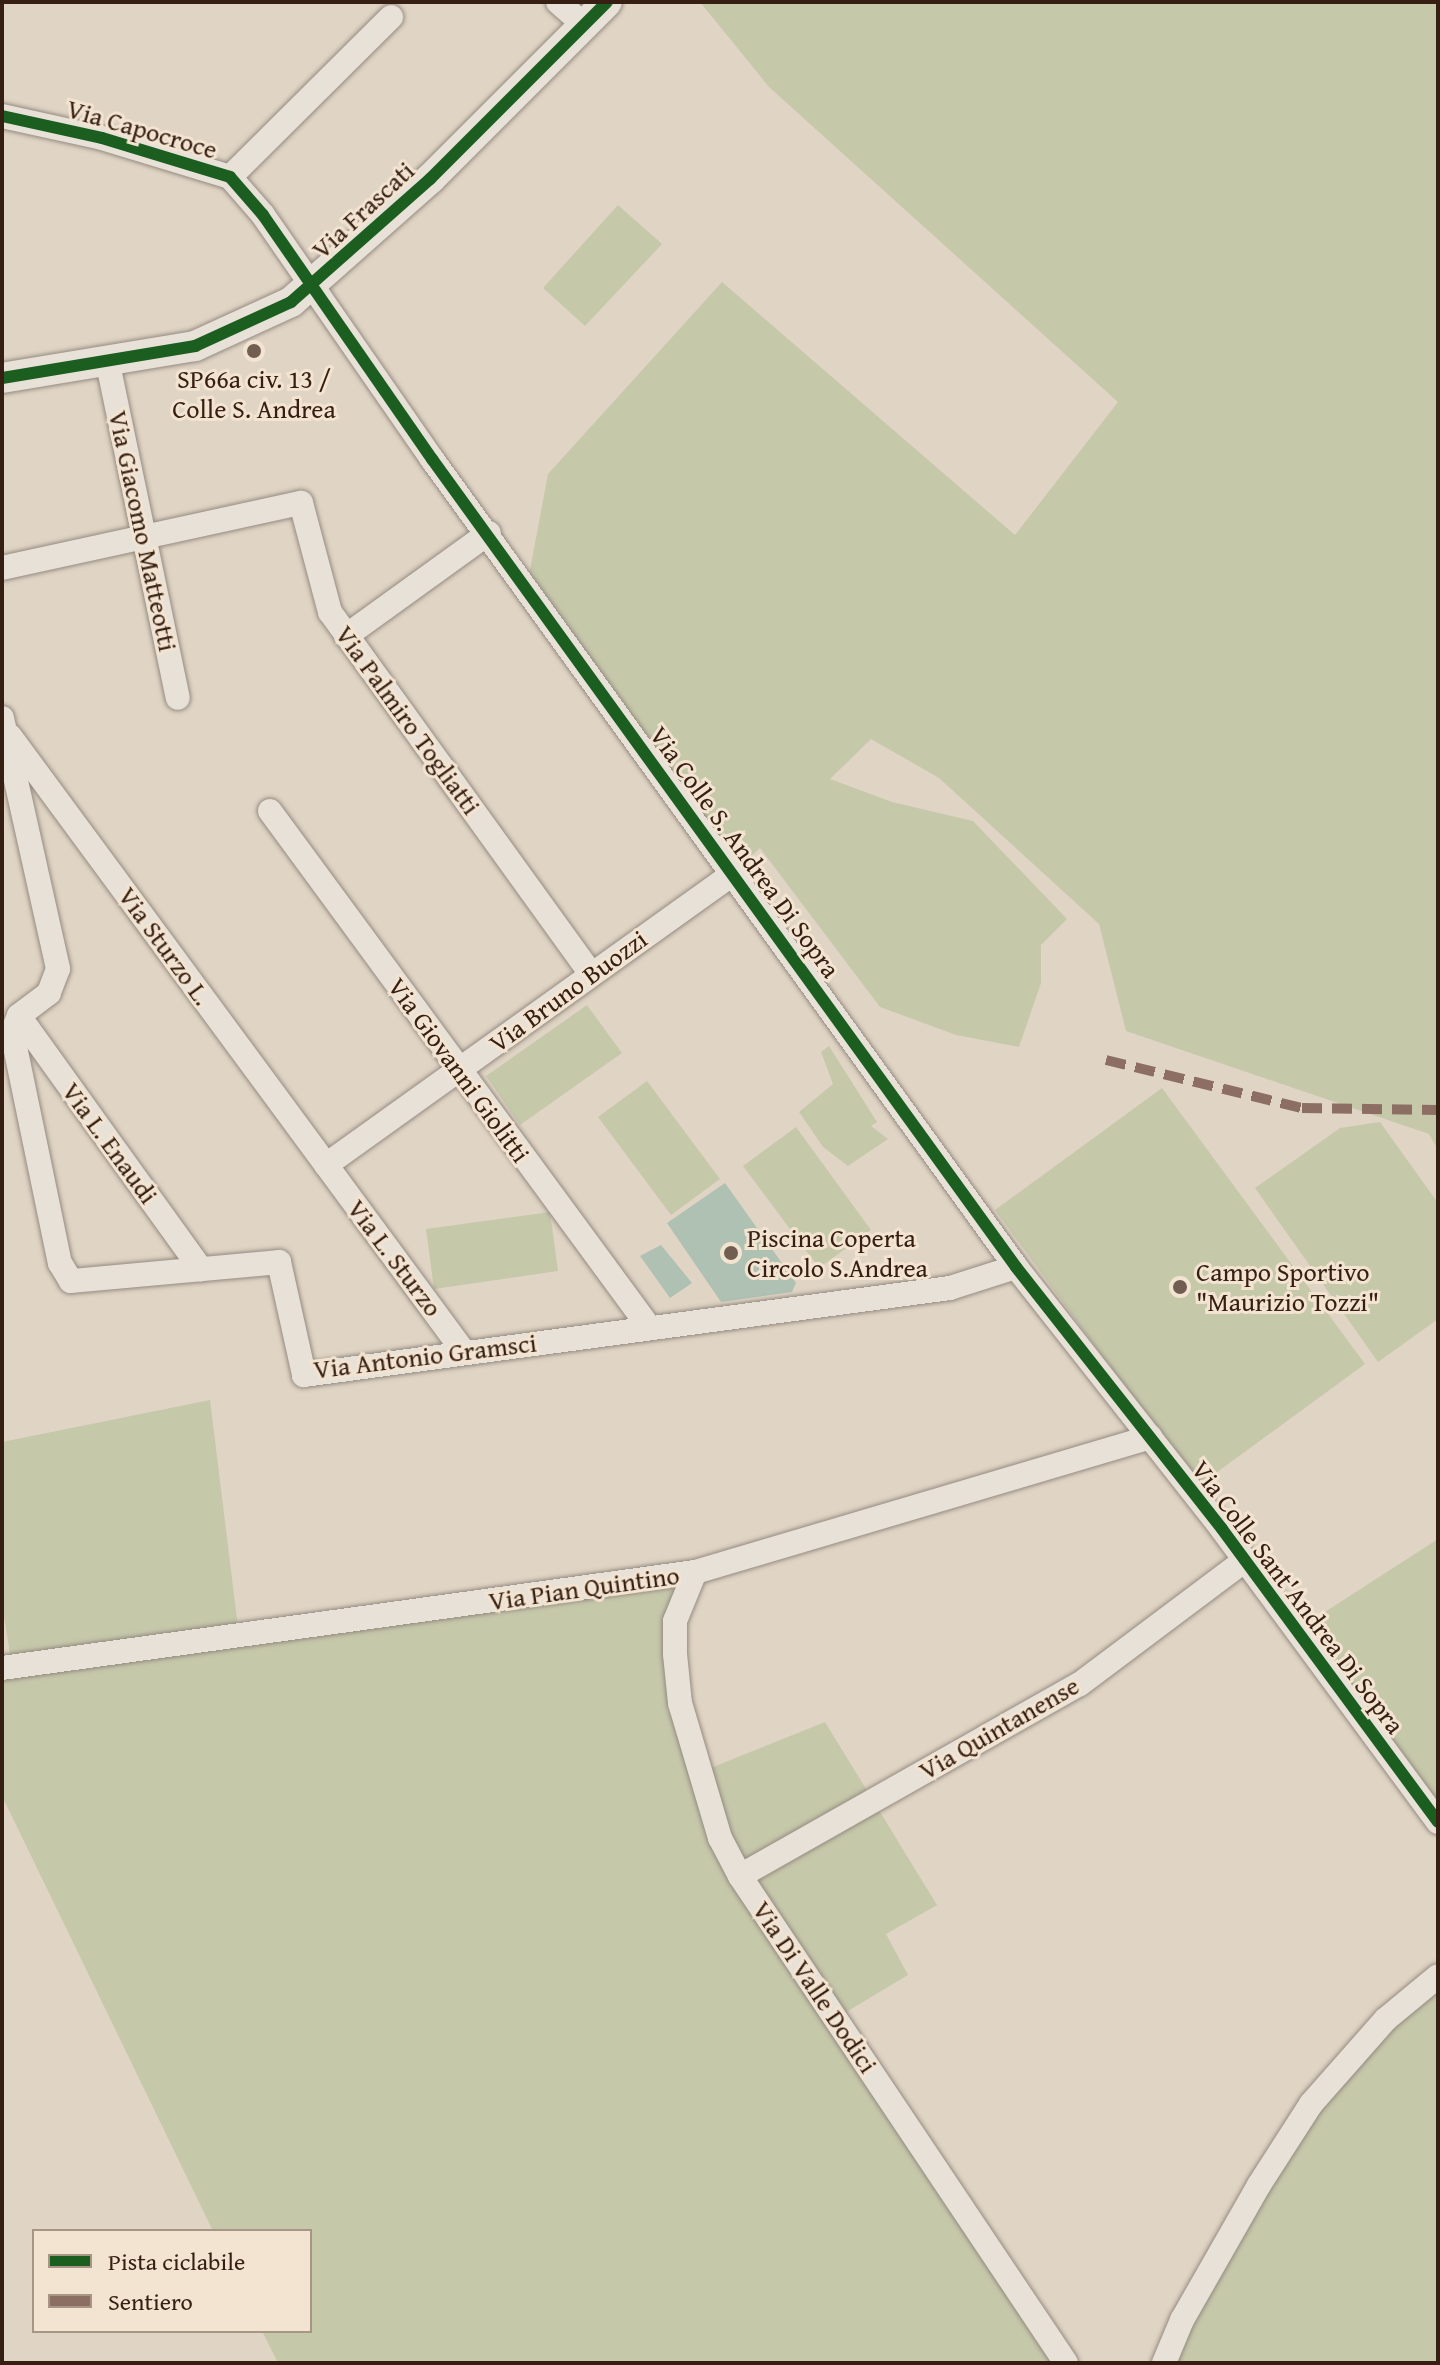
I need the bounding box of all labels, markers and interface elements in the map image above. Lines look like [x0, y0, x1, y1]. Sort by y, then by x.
street label: Via Capocroce [63, 93, 221, 165]
street label: Via Frascati [305, 155, 421, 265]
marker: SP66a civ. 13 / Colle S. Andrea [245, 342, 263, 360]
place label: SP66a civ. 13 / Colle S. Andrea [172, 363, 336, 424]
street label: Via Giacomo Matteotti [102, 408, 184, 654]
street label: Via Palmiro Togliatti [329, 619, 487, 821]
street label: Via Colle S. Andrea Di Sopra [643, 720, 847, 984]
street label: Via Sturzo L. [112, 881, 218, 1011]
street label: Via Bruno Buozzi [483, 923, 653, 1059]
street label: Via Giovanni Giolitti [381, 972, 537, 1168]
street label: Via L. Enaudi [56, 1076, 164, 1210]
street label: Via L. Sturzo [341, 1193, 449, 1323]
place label: Piscina Coperta Circolo S.Andrea [747, 1222, 928, 1284]
marker: Piscina Coperta Circolo S.Andrea [722, 1244, 740, 1262]
place label: Campo Sportivo "Maurizio Tozzi" [1196, 1256, 1379, 1318]
marker: Campo Sportivo "Maurizio Tozzi" [1171, 1278, 1189, 1296]
street label: Via Antonio Gramsci [312, 1327, 538, 1385]
street label: Via Colle Sant'Andrea Di Sopra [1185, 1454, 1411, 1740]
street label: Via Pian Quintino [487, 1559, 681, 1617]
street label: Via Quintanense [913, 1670, 1085, 1786]
street label: Via Di Valle Dodici [746, 1895, 884, 2079]
legend [32, 2229, 312, 2333]
text: Pista ciclabile [108, 2244, 245, 2279]
text: Sentiero [108, 2284, 193, 2319]

